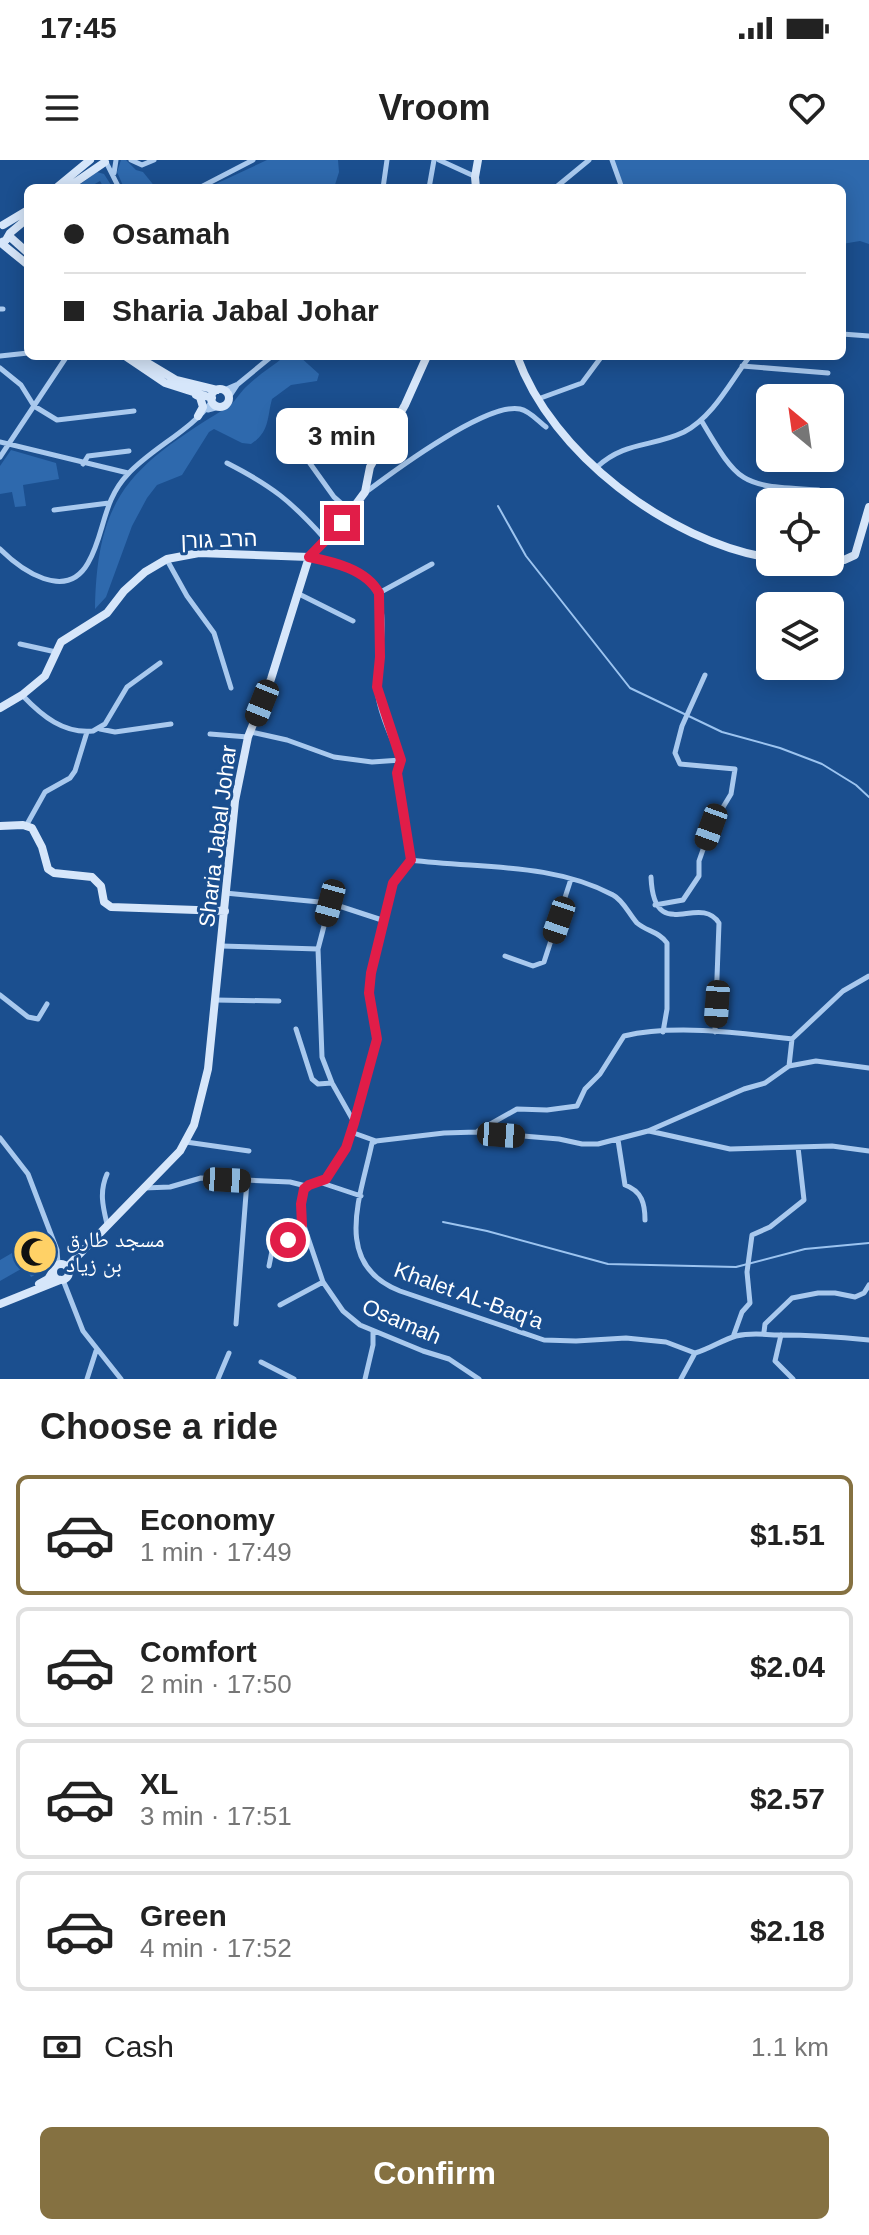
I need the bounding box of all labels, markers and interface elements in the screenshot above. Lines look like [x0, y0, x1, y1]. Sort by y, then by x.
text: 17:45 [40, 11, 117, 44]
icon: menu [40, 86, 84, 130]
icon: heart [785, 86, 829, 130]
text: Vroom [378, 87, 491, 128]
text: Osamah [112, 217, 230, 250]
text: Sharia Jabal Johar [112, 294, 379, 327]
north arrow [756, 384, 844, 472]
map controls [756, 384, 844, 680]
callout: 3 min [276, 407, 408, 463]
text: 3 min [308, 421, 376, 451]
button: locate [756, 488, 844, 576]
route end [324, 505, 360, 541]
street label: הרב גורן [180, 526, 258, 553]
button: layers [756, 592, 844, 680]
car [242, 676, 282, 730]
street label: Sharia Jabal Johar [194, 743, 241, 929]
car [692, 800, 730, 854]
car [312, 877, 348, 929]
car [540, 893, 578, 947]
car [703, 979, 731, 1029]
car [476, 1121, 526, 1149]
car [202, 1167, 252, 1193]
route start [270, 1222, 306, 1258]
place label: مسجد طارق بن زياد [66, 1227, 165, 1278]
mosque icon: مسجد طارق بن زياد [11, 1228, 59, 1276]
street label: Khalet AL-Baq'a [391, 1257, 548, 1334]
street label: Osamah [359, 1294, 445, 1349]
text: Choose a ride [40, 1406, 278, 1447]
icon: car [44, 1499, 116, 1571]
text: Economy [140, 1503, 275, 1536]
text: $1.51 [750, 1518, 825, 1551]
text: 1 min · 17:49 [140, 1537, 292, 1567]
icon: car [44, 1631, 116, 1703]
text: Comfort [140, 1635, 257, 1668]
text: $2.04 [750, 1650, 825, 1683]
text: 2 min · 17:50 [140, 1669, 292, 1699]
icon: car [44, 1763, 116, 1835]
text: XL [140, 1767, 178, 1800]
text: $2.57 [750, 1782, 825, 1815]
text: 3 min · 17:51 [140, 1801, 292, 1831]
icon: car [44, 1895, 116, 1967]
text: Green [140, 1899, 227, 1932]
text: $2.18 [750, 1914, 825, 1947]
text: 4 min · 17:52 [140, 1933, 292, 1963]
icon: cash [40, 2025, 84, 2069]
text: Cash [104, 2030, 174, 2063]
text: 1.1 km [751, 2032, 829, 2062]
button: Confirm [40, 2127, 829, 2219]

